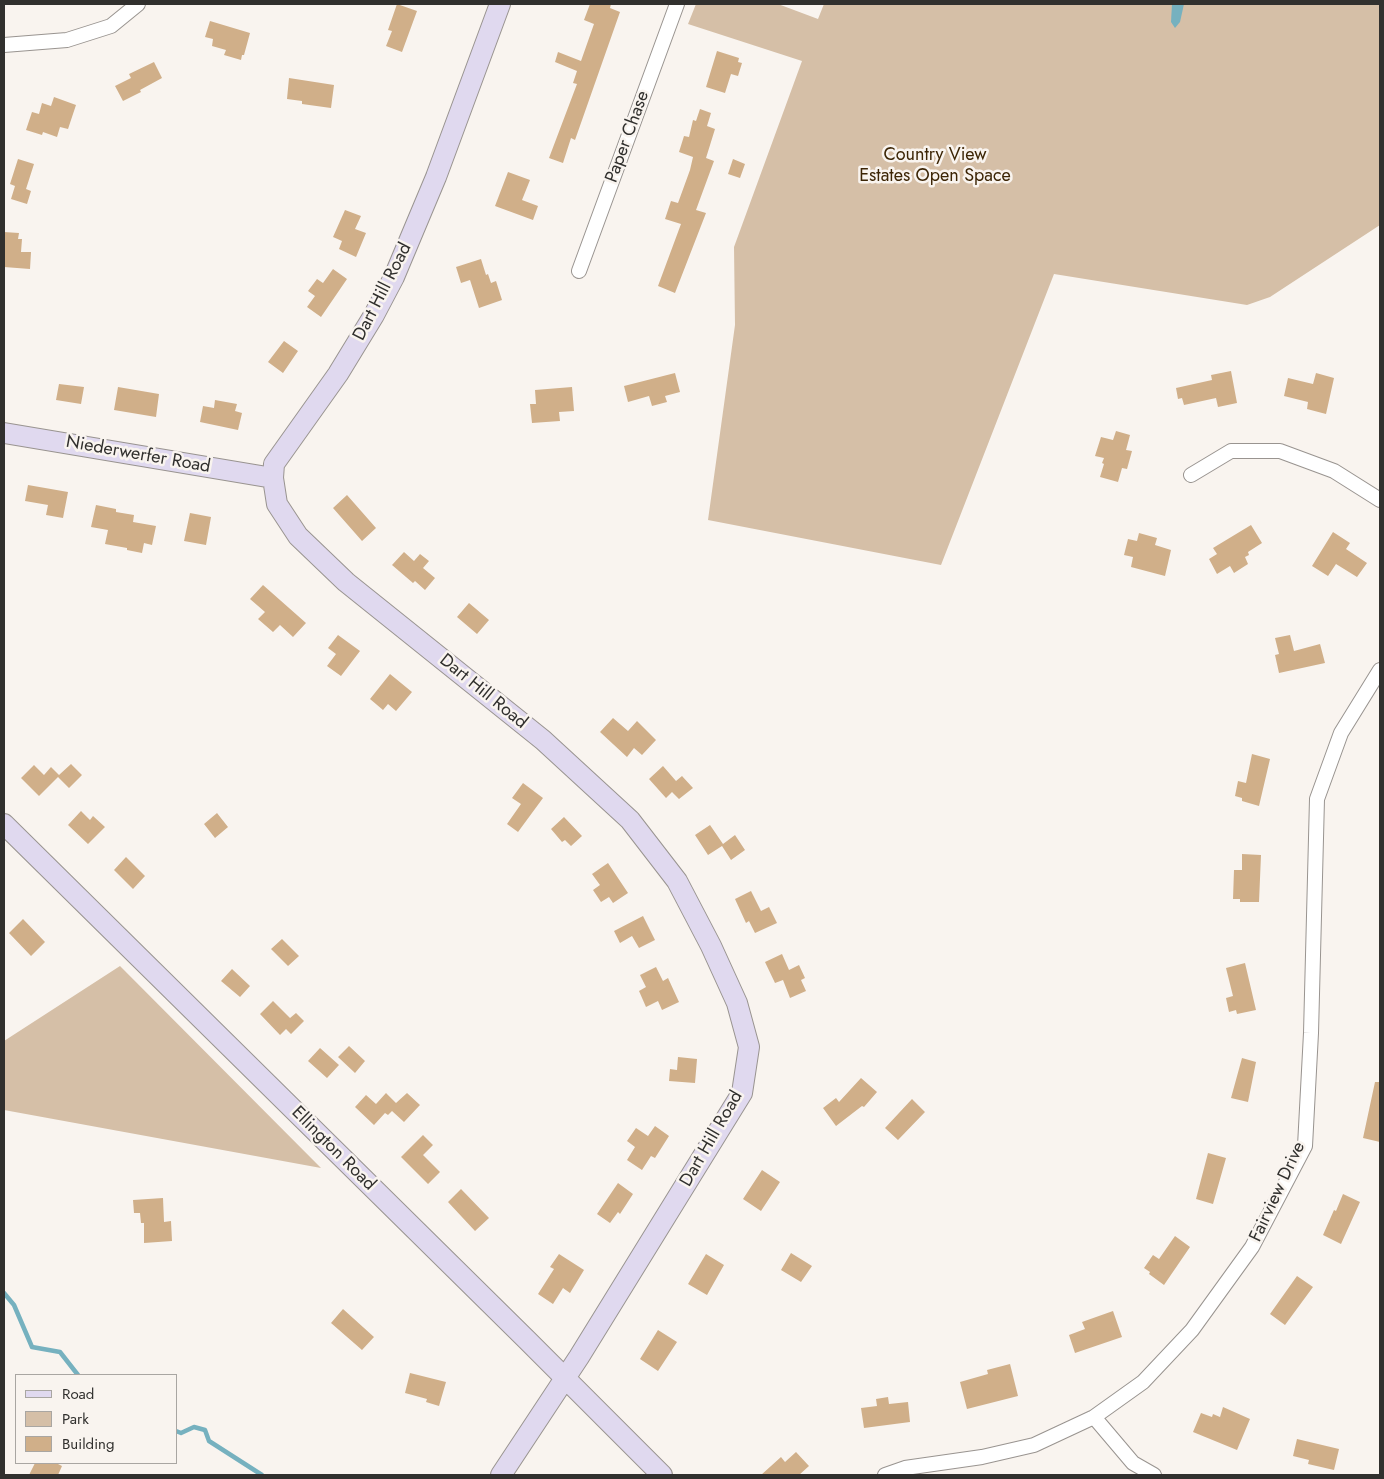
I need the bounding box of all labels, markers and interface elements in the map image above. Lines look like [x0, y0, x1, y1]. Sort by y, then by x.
street label: Paper Chase [601, 88, 655, 186]
park label: Country View Estates Open Space [859, 145, 1011, 188]
street label: Dart Hill Road [349, 239, 417, 345]
street label: Niederwerfer Road [64, 432, 212, 478]
street label: Dart Hill Road [435, 650, 531, 734]
street label: Dart Hill Road [676, 1087, 748, 1191]
street label: Ellington Road [286, 1102, 380, 1196]
street label: Fairview Drive [1245, 1139, 1311, 1245]
legend [15, 1374, 178, 1464]
text: Road [62, 1383, 94, 1405]
text: Park [62, 1408, 89, 1430]
text: Building [62, 1433, 114, 1455]

